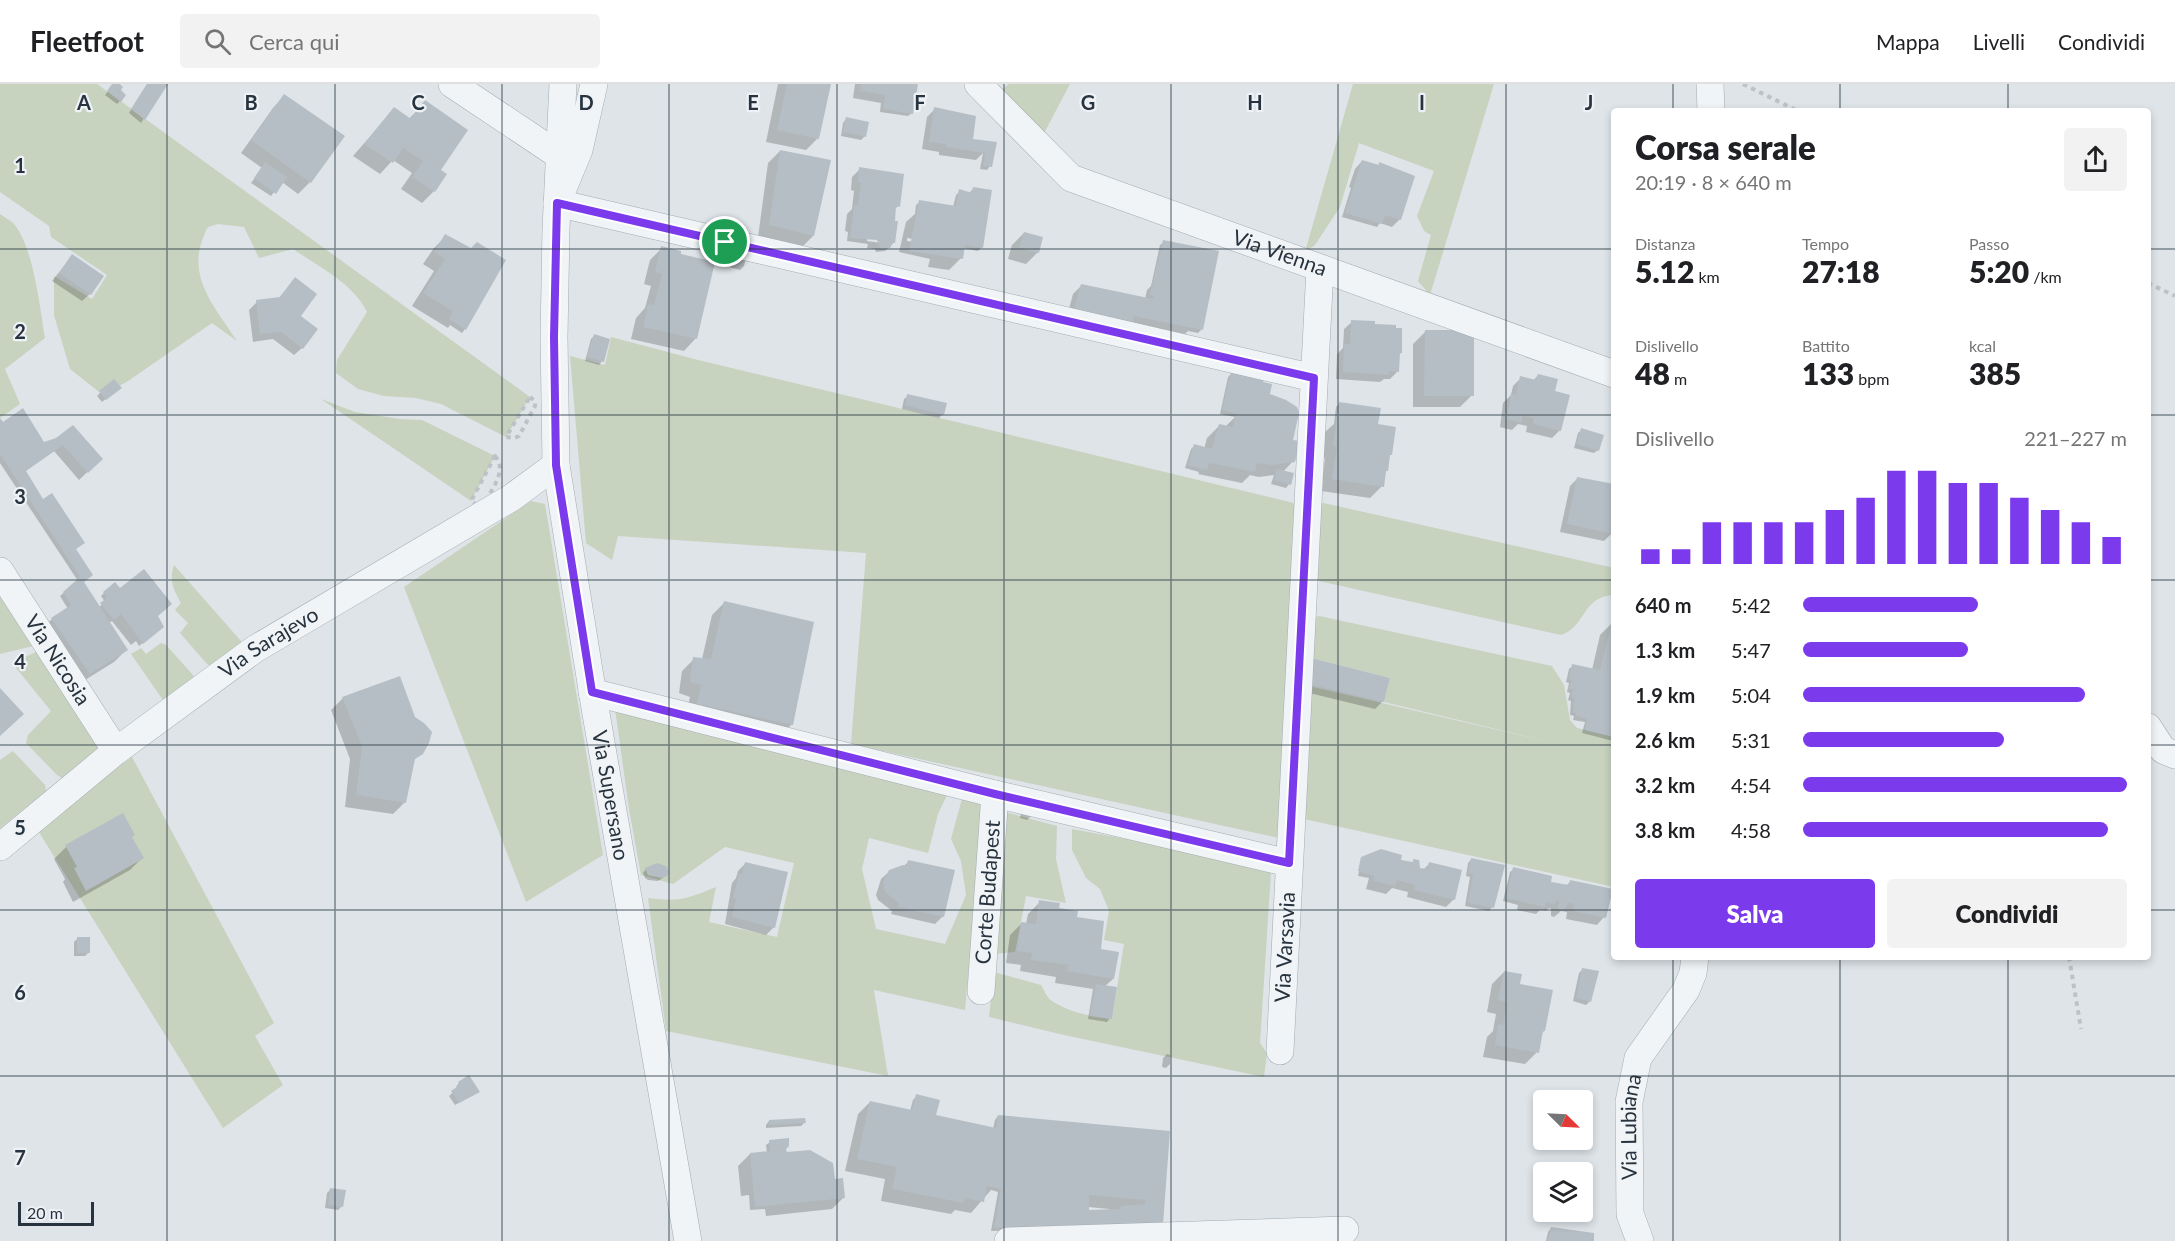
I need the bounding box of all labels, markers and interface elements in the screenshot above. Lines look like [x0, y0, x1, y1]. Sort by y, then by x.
search box [180, 14, 600, 68]
text: Fleetfoot [30, 24, 144, 58]
icon: search [201, 25, 234, 58]
text: Cerca qui [249, 28, 340, 55]
text: Mappa [1876, 29, 1940, 54]
text: Livelli [1973, 29, 2025, 54]
text: Condividi [2058, 29, 2145, 54]
text: A [76, 90, 91, 114]
text: B [244, 90, 258, 114]
text: C [411, 90, 425, 114]
text: D [578, 90, 594, 114]
text: E [747, 90, 759, 114]
text: F [914, 90, 926, 114]
text: G [1081, 90, 1095, 114]
text: H [1247, 90, 1263, 114]
text: I [1419, 90, 1425, 114]
text: J [1585, 90, 1593, 114]
text: Corsa serale [1635, 127, 1816, 167]
button: share [2064, 128, 2127, 191]
text: 1 [14, 153, 26, 177]
text: 20:19 · 8 × 640 m [1635, 170, 1792, 194]
pin [699, 216, 750, 267]
street label: Via Vienna [1230, 223, 1331, 280]
icon: arrive [708, 225, 741, 258]
text: Distanza [1635, 234, 1696, 253]
text: Tempo [1802, 234, 1849, 253]
text: Passo [1969, 234, 2009, 253]
text: 5.12 [1635, 253, 1694, 289]
text: 27:18 [1802, 253, 1880, 289]
text: 5:20 [1969, 253, 2029, 289]
text: km [1694, 267, 1720, 286]
text: /km [2029, 267, 2062, 286]
text: 2 [14, 319, 26, 343]
text: Dislivello [1635, 336, 1699, 355]
text: Battito [1802, 336, 1850, 355]
text: kcal [1969, 336, 1996, 355]
text: 48 [1635, 355, 1670, 391]
text: 133 [1802, 355, 1854, 391]
text: 385 [1969, 355, 2021, 391]
text: m [1670, 369, 1687, 388]
text: bpm [1854, 369, 1889, 388]
text: Dislivello [1635, 426, 1714, 450]
text: 221–227 m [2024, 426, 2127, 450]
text: 3 [14, 484, 26, 508]
text: 640 m [1635, 593, 1691, 617]
text: 5:42 [1731, 593, 1771, 617]
street label: Via Sarajevo [213, 601, 322, 682]
street label: Via Nicosia [20, 609, 97, 709]
text: 1.3 km [1635, 638, 1695, 662]
text: 5:47 [1731, 638, 1771, 662]
text: 4 [14, 649, 26, 673]
text: 1.9 km [1635, 683, 1695, 707]
text: 5:04 [1731, 683, 1771, 707]
street label: Via Supersano [588, 728, 635, 862]
text: 2.6 km [1635, 728, 1695, 752]
text: 5:31 [1731, 728, 1771, 752]
text: 3.2 km [1635, 773, 1695, 797]
text: 4:54 [1731, 773, 1771, 797]
text: 5 [14, 815, 26, 839]
text: 3.8 km [1635, 818, 1695, 842]
text: 4:58 [1731, 818, 1771, 842]
street label: Corte Budapest [969, 819, 1004, 965]
button: Salva [1635, 879, 1875, 948]
button: Condividi [1887, 879, 2127, 948]
street label: Via Varsavia [1269, 891, 1299, 1003]
text: 6 [14, 980, 26, 1004]
street label: Via Lubiana [1614, 1071, 1645, 1180]
north arrow [1533, 1090, 1593, 1150]
map controls [1533, 1090, 1593, 1222]
text: 7 [14, 1145, 26, 1169]
button: layers [1533, 1162, 1593, 1222]
scale bar [18, 1199, 94, 1226]
text: 20 m [27, 1203, 63, 1222]

